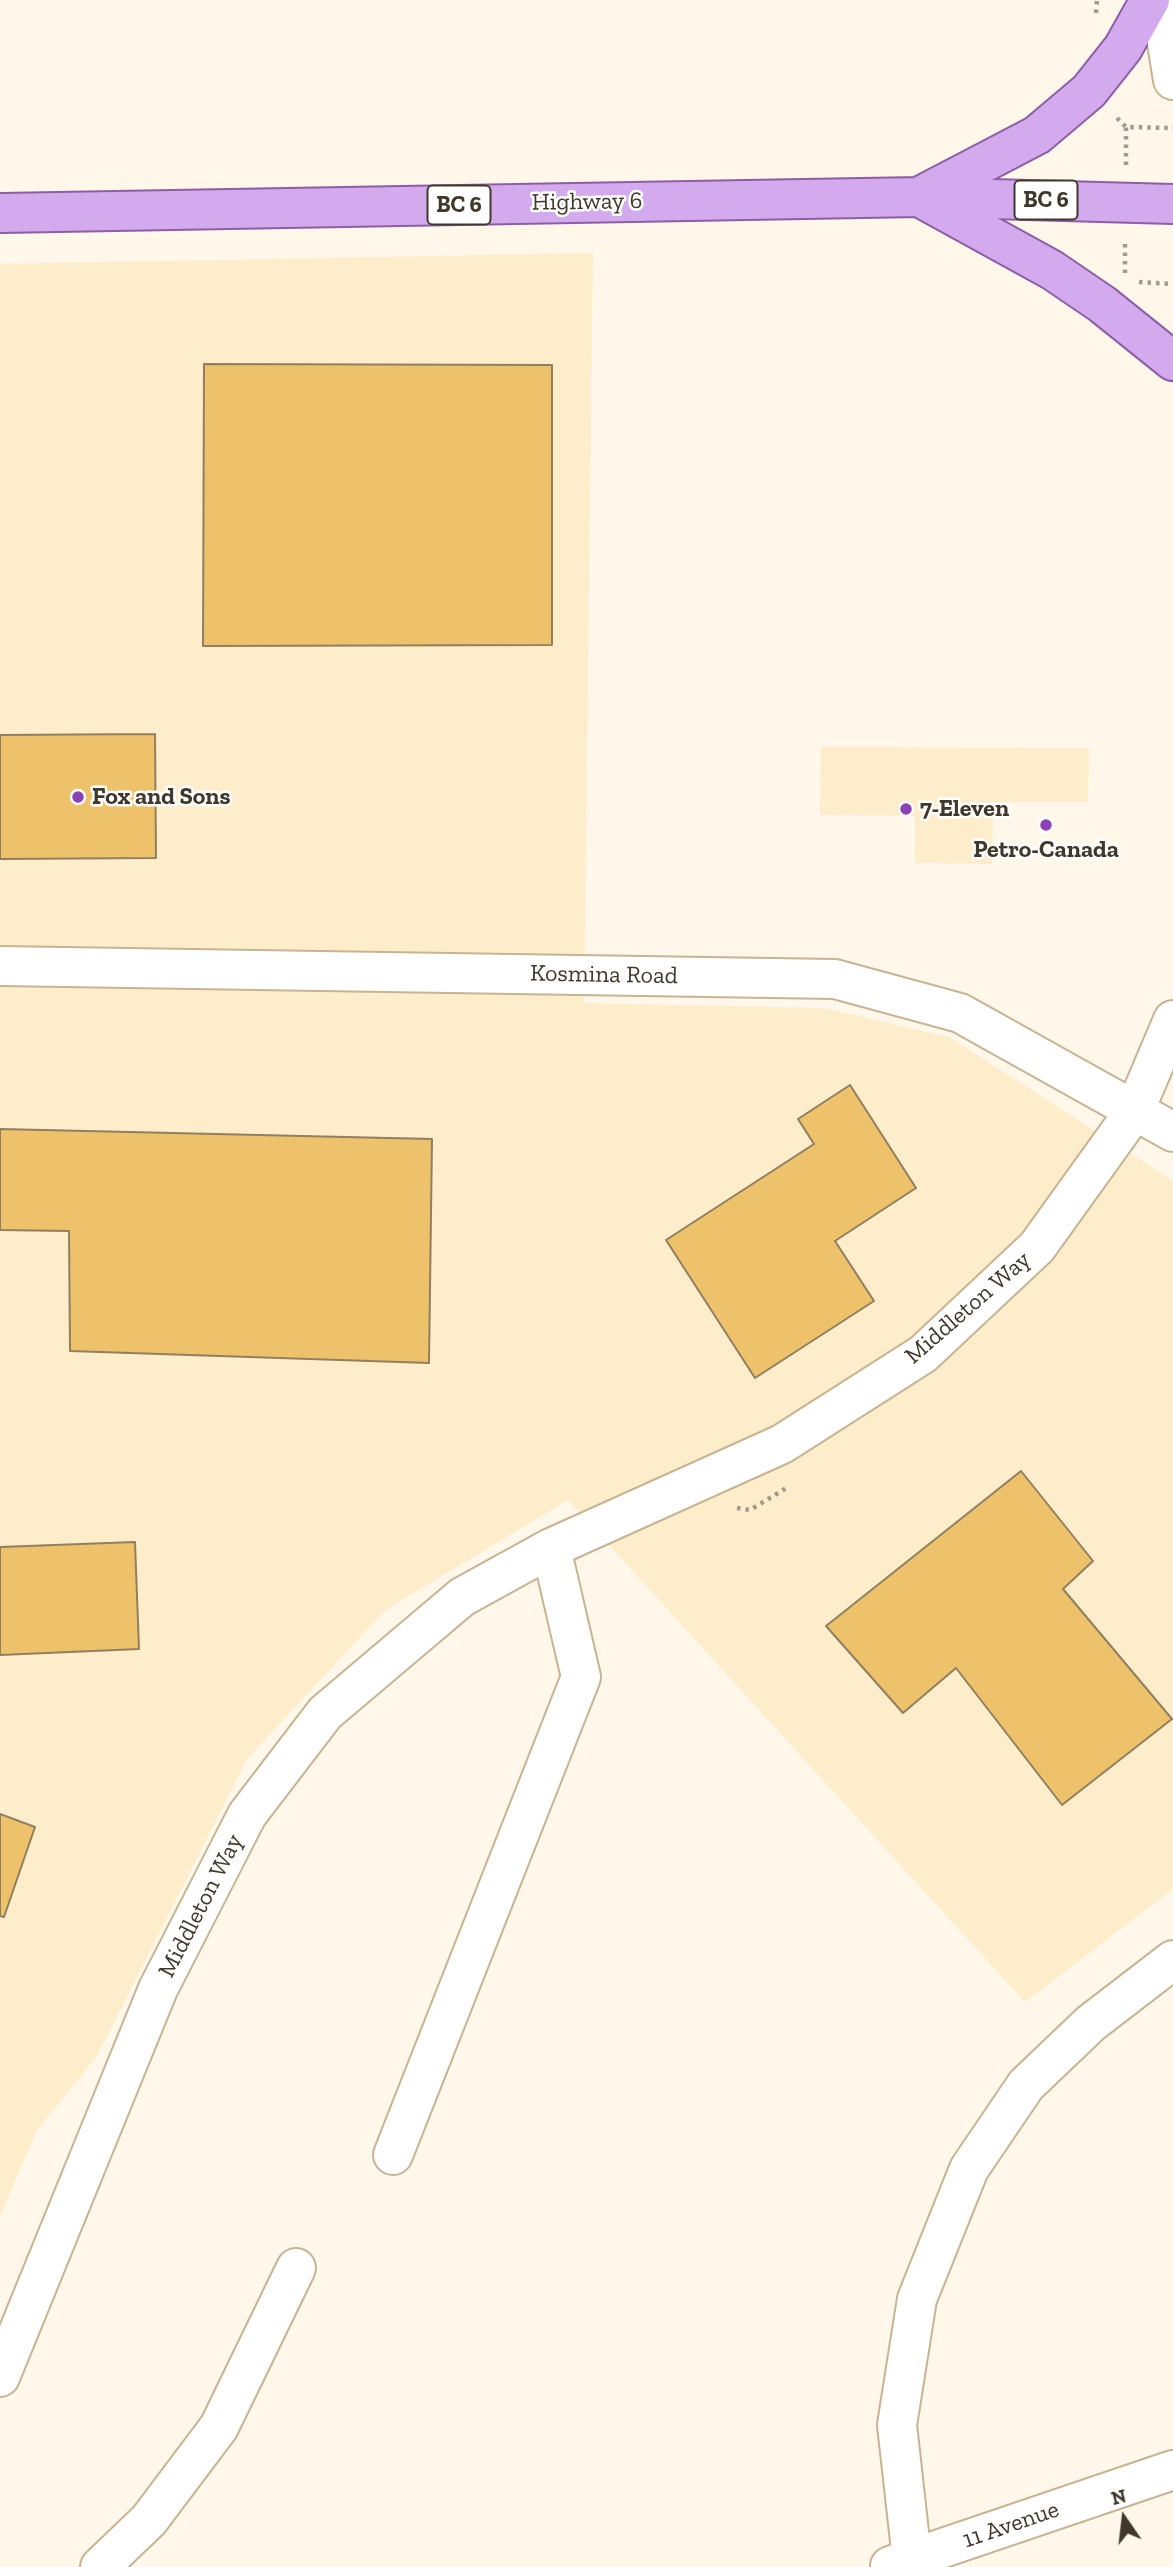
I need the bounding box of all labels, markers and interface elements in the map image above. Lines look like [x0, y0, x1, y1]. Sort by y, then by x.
road number: BC 6 [1014, 181, 1078, 220]
road number: BC 6 [428, 186, 490, 224]
street label: Highway 6 [531, 187, 643, 217]
place label: Fox and Sons [92, 783, 231, 811]
marker: Fox and Sons [70, 789, 86, 805]
place label: 7-Eleven [920, 795, 1009, 823]
marker: 7-Eleven [898, 801, 914, 817]
marker: Petro-Canada [1038, 817, 1054, 833]
place label: Petro-Canada [973, 836, 1119, 864]
street label: Kosmina Road [530, 959, 678, 991]
street label: Middleton Way [899, 1246, 1037, 1370]
street label: Middleton Way [153, 1830, 249, 1982]
north arrow [1089, 2483, 1159, 2553]
text: N [1109, 2484, 1129, 2510]
street label: 11 Avenue [959, 2495, 1063, 2555]

